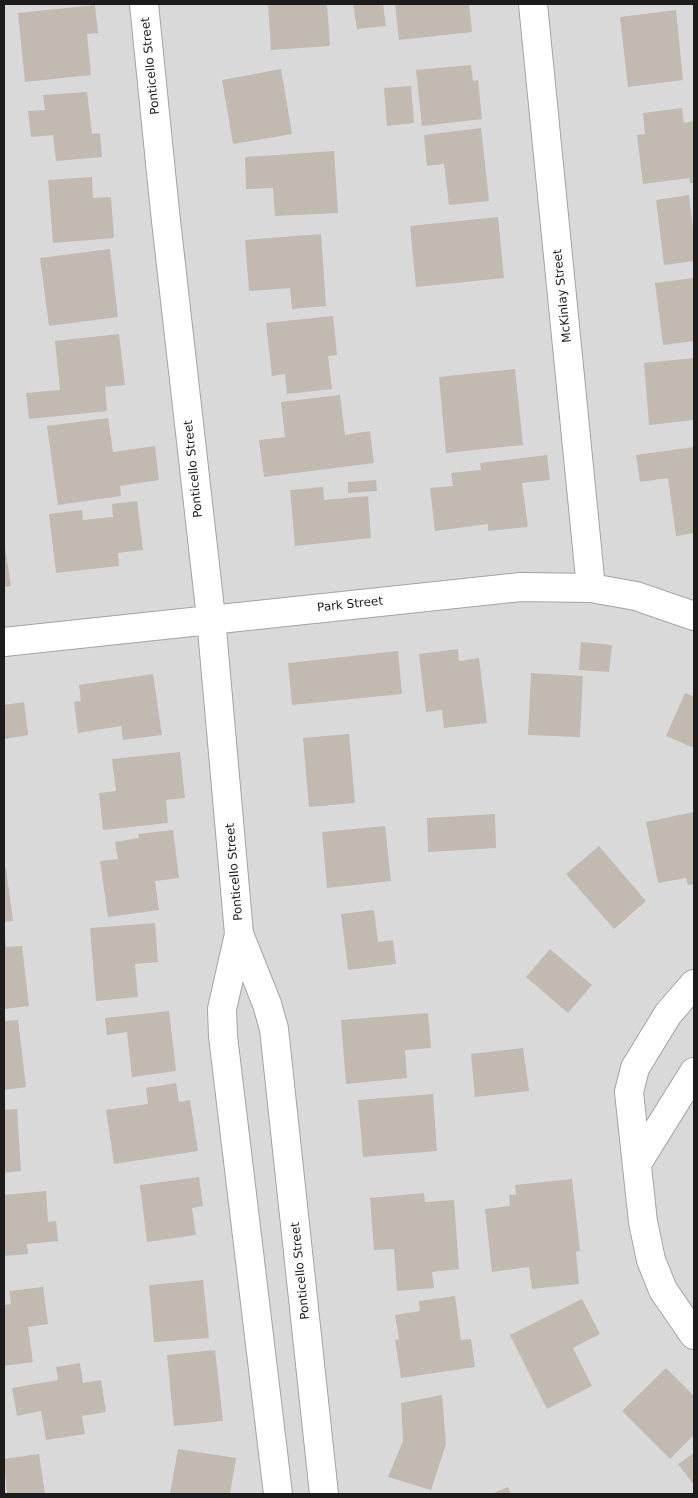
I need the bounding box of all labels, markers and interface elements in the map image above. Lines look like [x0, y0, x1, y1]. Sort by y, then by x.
street label: Ponticello Street [138, 16, 162, 115]
street label: McKinlay Street [550, 248, 574, 343]
street label: Ponticello Street [181, 419, 205, 518]
street label: Park Street [316, 594, 384, 614]
street label: Ponticello Street [223, 822, 245, 921]
street label: Ponticello Street [288, 1221, 312, 1320]

